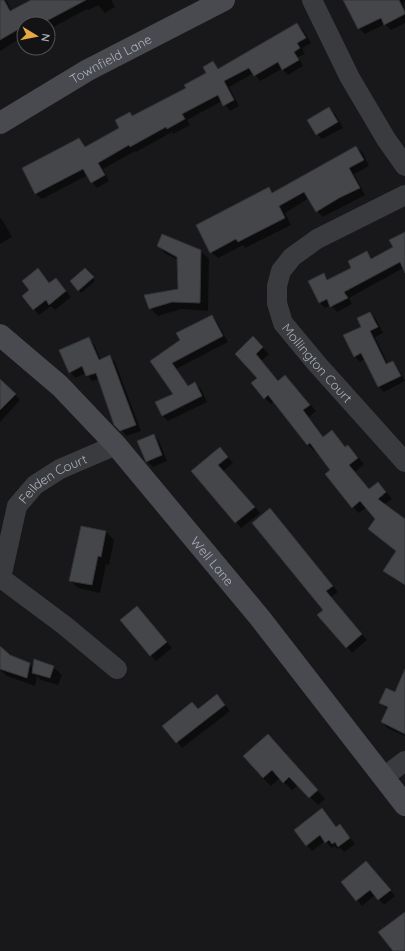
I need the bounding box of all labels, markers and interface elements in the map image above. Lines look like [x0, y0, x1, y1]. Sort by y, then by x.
north arrow [16, 16, 56, 56]
street label: Townfield Lane [67, 31, 154, 87]
text: N [38, 33, 53, 43]
street label: Mollington Court [279, 320, 356, 406]
street label: Feilden Court [15, 450, 89, 507]
street label: Well Lane [188, 533, 238, 589]

